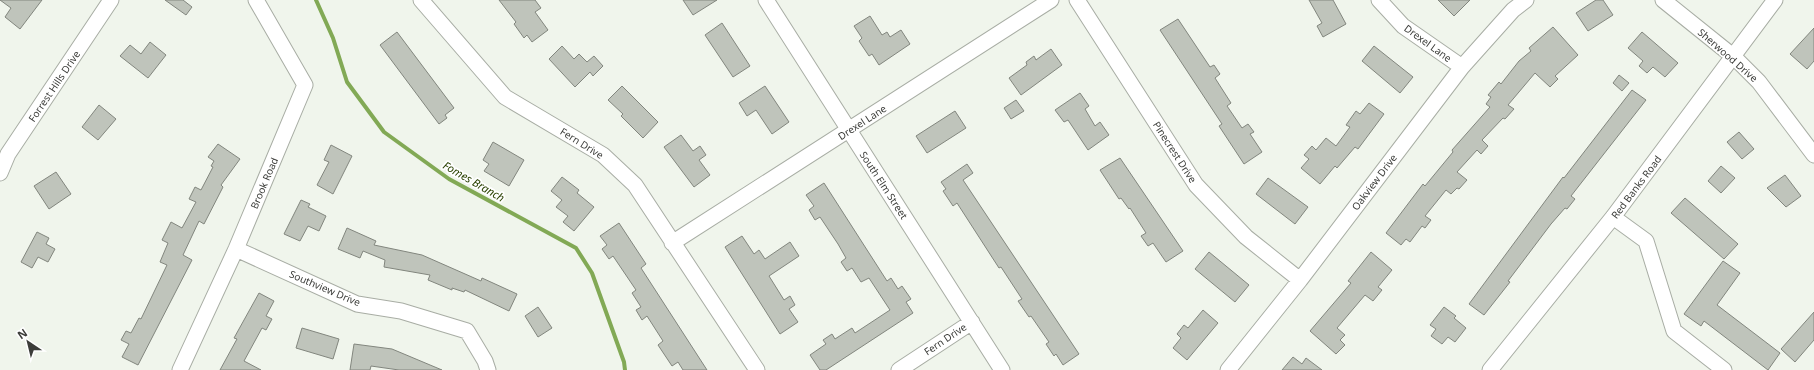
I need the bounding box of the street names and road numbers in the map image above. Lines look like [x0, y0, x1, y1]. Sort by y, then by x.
street label: Drexel Lane [1402, 21, 1455, 65]
street label: Sherwood Drive [1695, 25, 1761, 85]
street label: Forrest Hills Drive [25, 47, 83, 124]
street label: Drexel Lane [835, 101, 889, 143]
street label: Pinecrest Drive [1150, 119, 1200, 186]
street label: Fern Drive [558, 124, 607, 162]
street label: South Elm Street [857, 148, 911, 222]
street label: Oakview Drive [1348, 151, 1400, 213]
street label: Red Banks Road [1608, 153, 1664, 221]
street label: Brook Road [247, 155, 281, 211]
street label: Southview Drive [287, 267, 363, 309]
street label: Fern Drive [921, 319, 969, 358]

